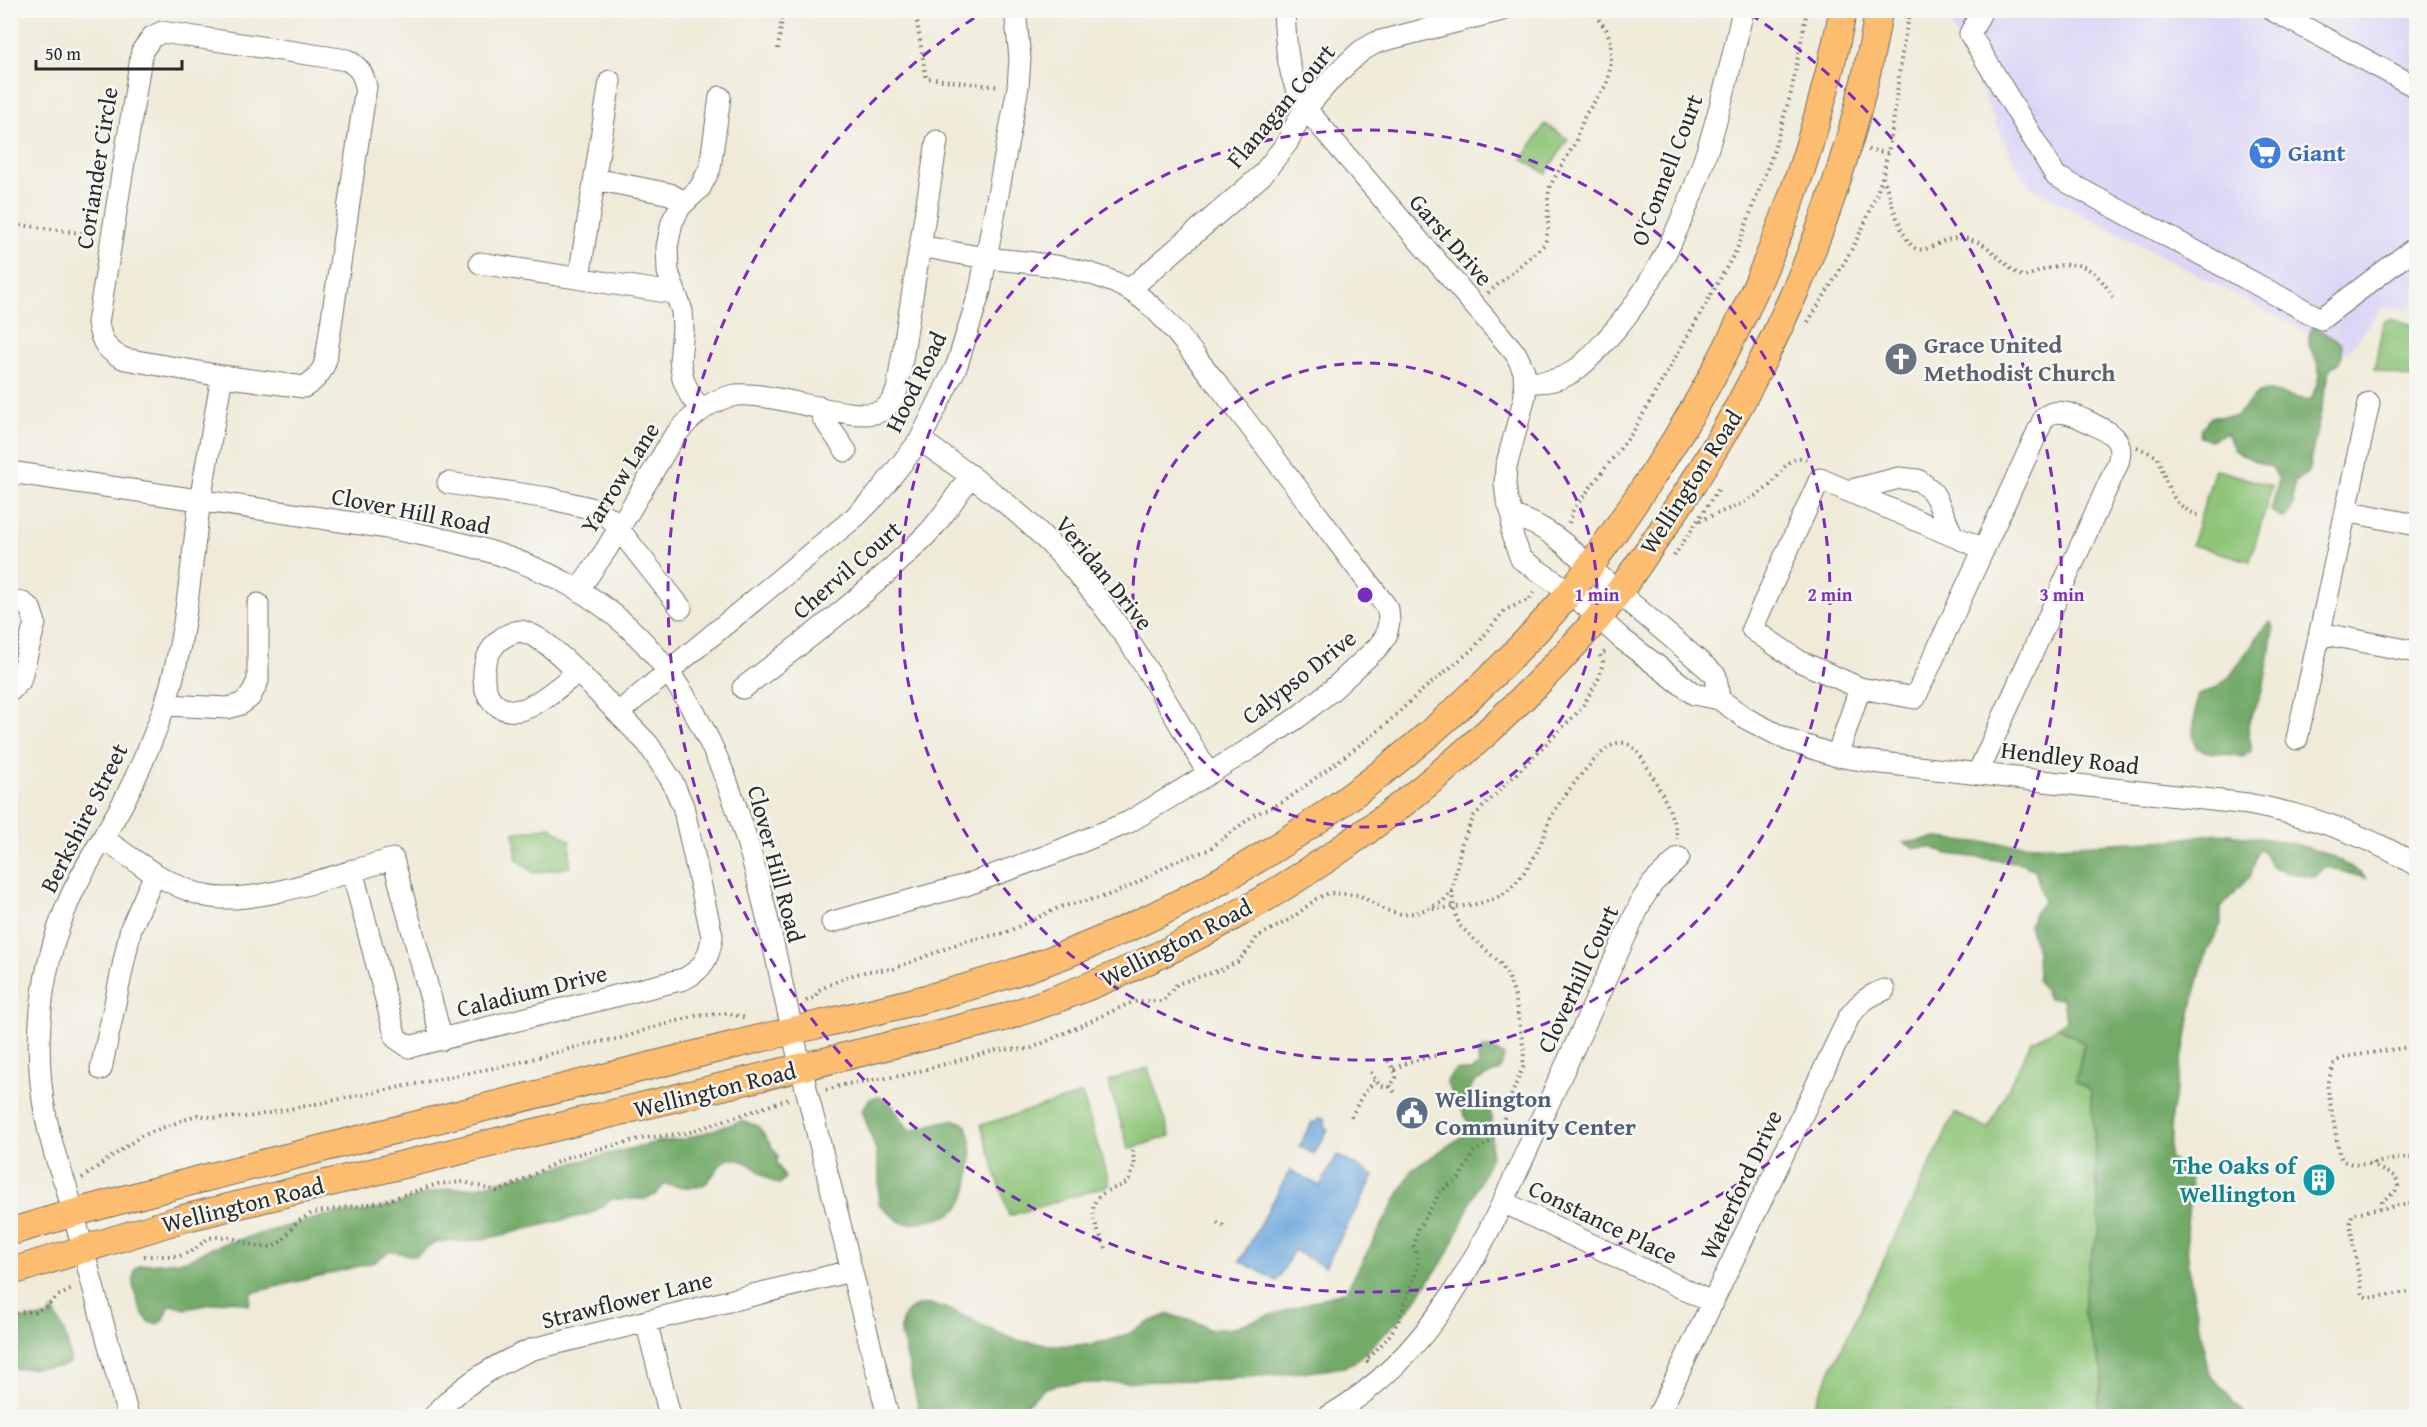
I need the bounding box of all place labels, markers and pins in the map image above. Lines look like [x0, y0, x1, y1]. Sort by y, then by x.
supermarket icon: Giant [2247, 135, 2283, 171]
place label: Giant [2288, 135, 2346, 170]
place label: Grace United Methodist Church [1924, 327, 2115, 390]
church icon: Grace United Methodist Church [1883, 341, 1919, 377]
centre of rings [1355, 585, 1375, 605]
place label: Wellington Community Center [1435, 1081, 1636, 1144]
public building icon: Wellington Community Center [1394, 1095, 1430, 1131]
place label: The Oaks of Wellington [2173, 1148, 2299, 1211]
building icon: The Oaks of Wellington [2301, 1162, 2337, 1198]

